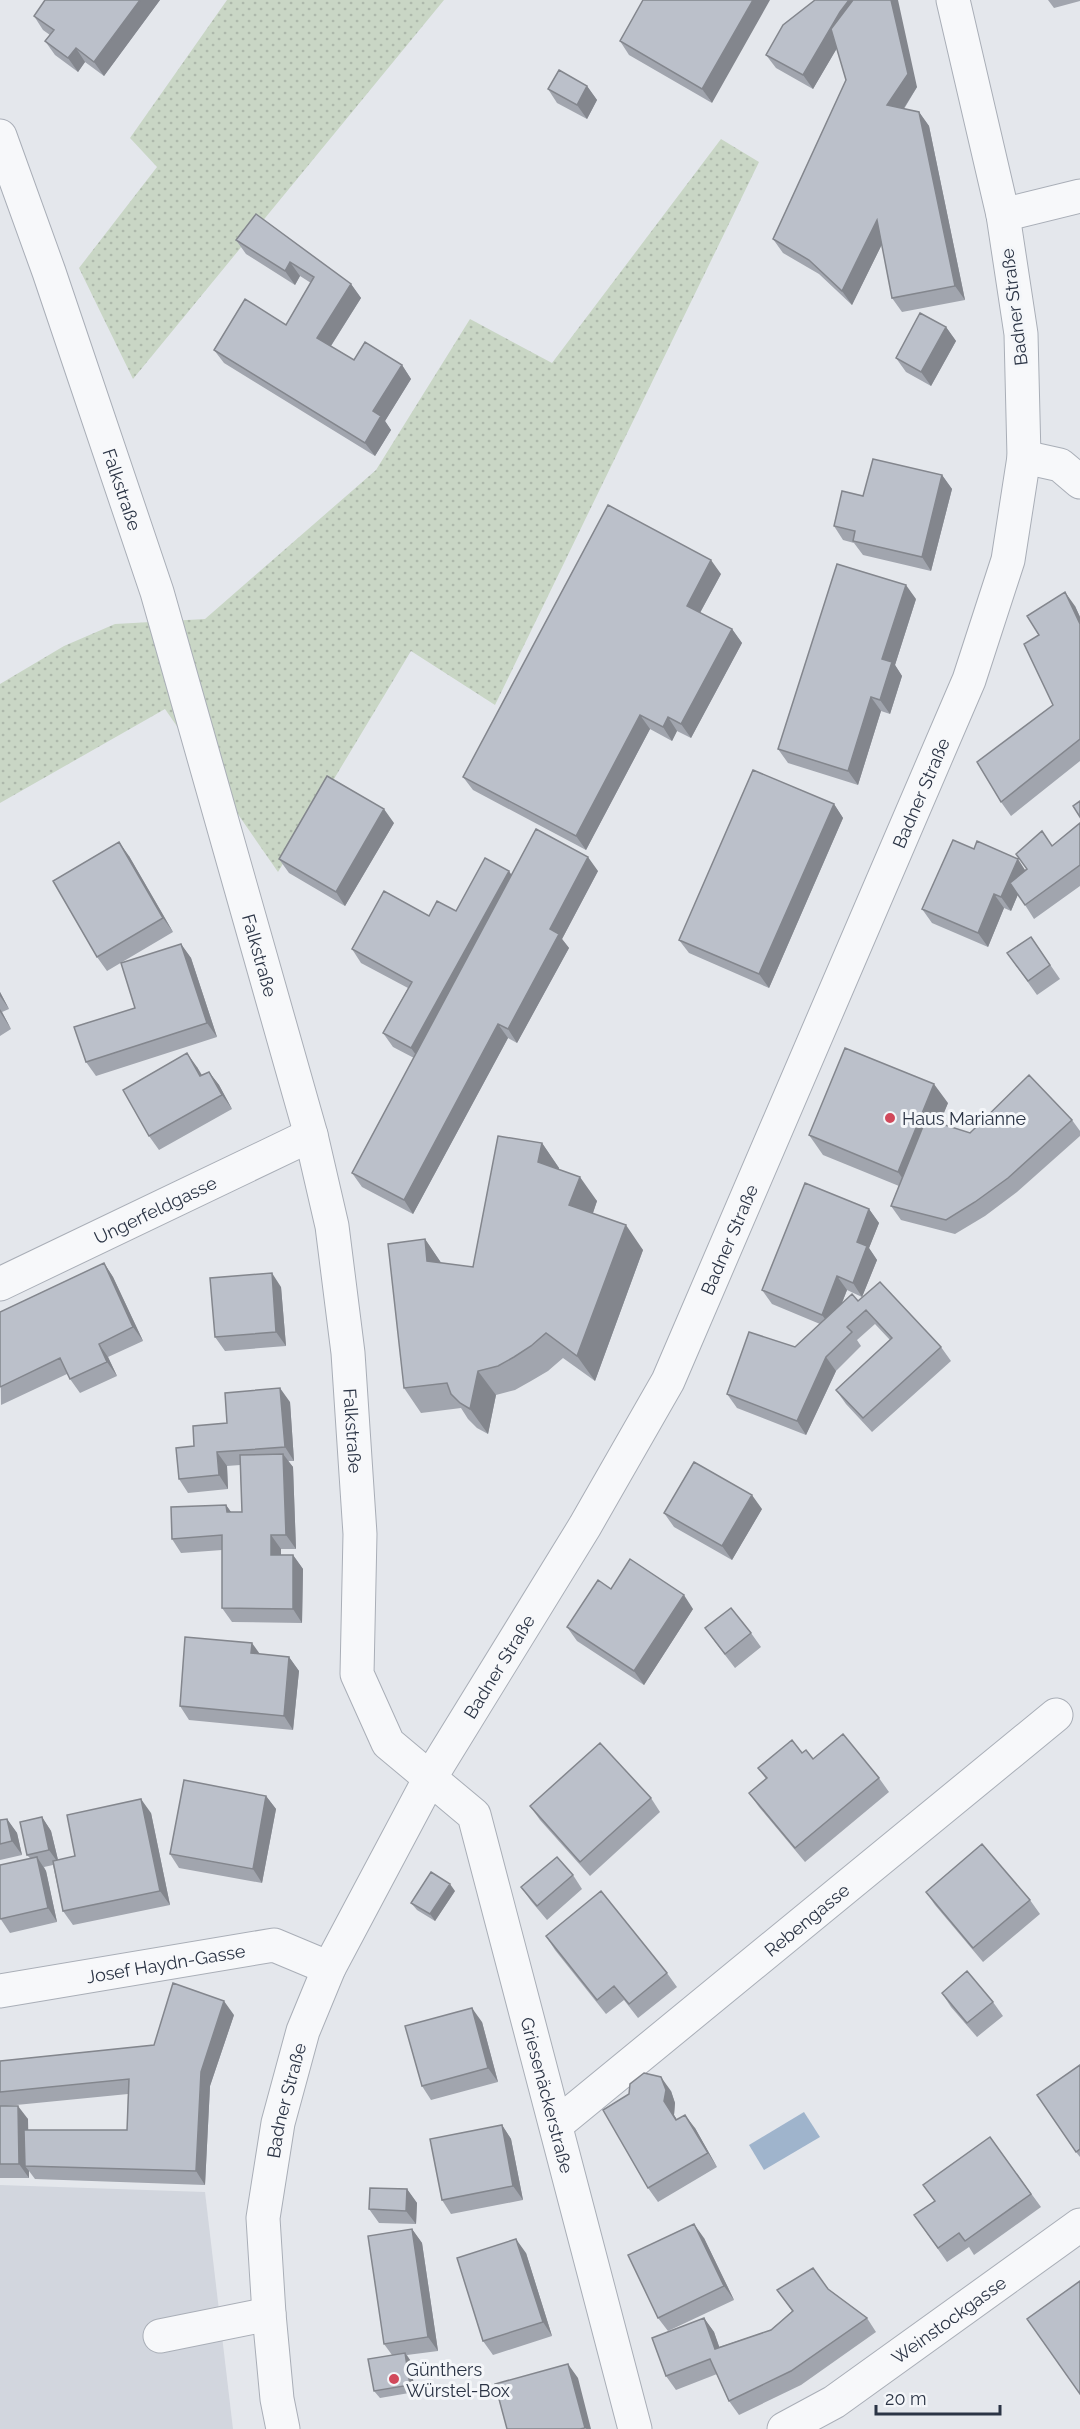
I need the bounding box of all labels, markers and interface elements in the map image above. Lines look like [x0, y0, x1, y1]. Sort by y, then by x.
street label: Badner Straße [996, 247, 1032, 367]
street label: Falkstraße [99, 446, 146, 533]
street label: Badner Straße [888, 734, 954, 851]
street label: Falkstraße [238, 912, 282, 1000]
place label: Haus Marianne [902, 1108, 1027, 1129]
marker: Haus Marianne [883, 1111, 897, 1125]
street label: Ungerfeldgasse [90, 1171, 220, 1248]
street label: Badner Straße [696, 1181, 762, 1298]
street label: Falkstraße [340, 1388, 366, 1474]
street label: Badner Straße [459, 1610, 539, 1722]
street label: Rebengasse [760, 1878, 853, 1960]
street label: Josef Haydn-Gasse [85, 1939, 247, 1987]
street label: Griesenäckerstraße [517, 2015, 578, 2176]
street label: Badner Straße [262, 2040, 310, 2160]
street label: Weinstockgasse [887, 2271, 1010, 2368]
place label: Günthers Würstel-Box [406, 2359, 510, 2401]
marker: Günthers Würstel-Box [387, 2372, 401, 2386]
scale bar [876, 2378, 1000, 2416]
text: 20 m [885, 2388, 927, 2409]

